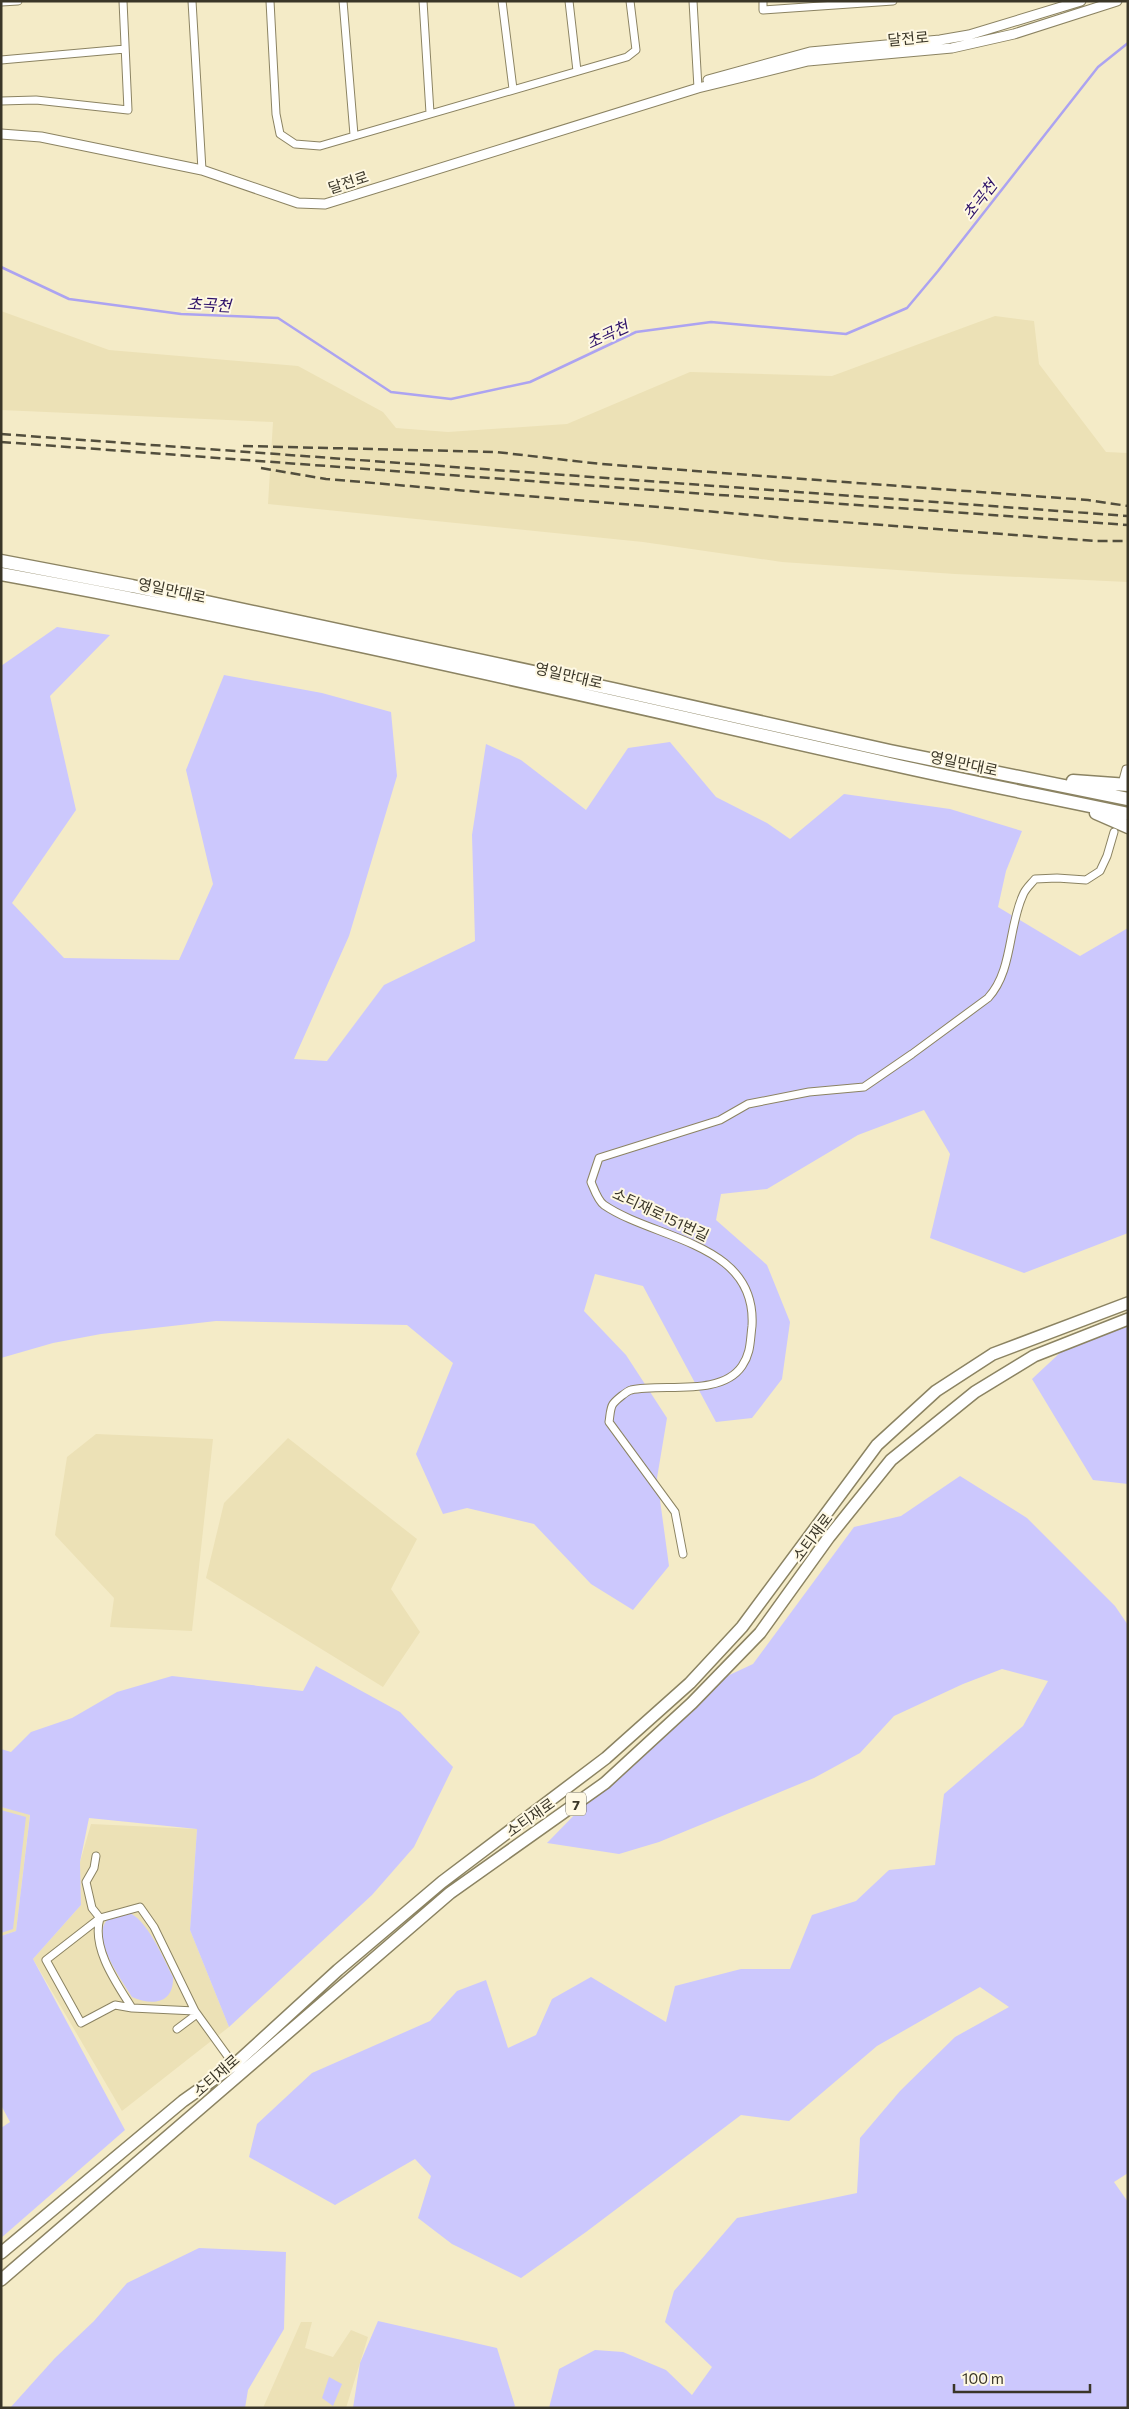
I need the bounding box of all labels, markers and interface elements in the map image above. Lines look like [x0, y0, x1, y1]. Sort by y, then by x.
street label: 달전로 [887, 27, 929, 49]
street label: 달전로 [326, 167, 370, 197]
water label: 초곡천 [958, 174, 1001, 222]
water label: 초곡천 [186, 293, 234, 315]
water label: 초곡천 [583, 315, 633, 352]
street label: 영일만대로 [136, 574, 208, 606]
street label: 영일만대로 [533, 658, 605, 692]
street label: 영일만대로 [928, 747, 1000, 779]
street label: 소티재로151번길 [610, 1184, 712, 1244]
street label: 소티재로 [788, 1510, 836, 1564]
road number: 7 [566, 1792, 586, 1816]
street label: 소티재로 [502, 1794, 558, 1840]
street label: 소티재로 [189, 2050, 243, 2100]
scale bar [954, 2362, 1090, 2394]
text: 100 m [962, 2369, 1004, 2387]

